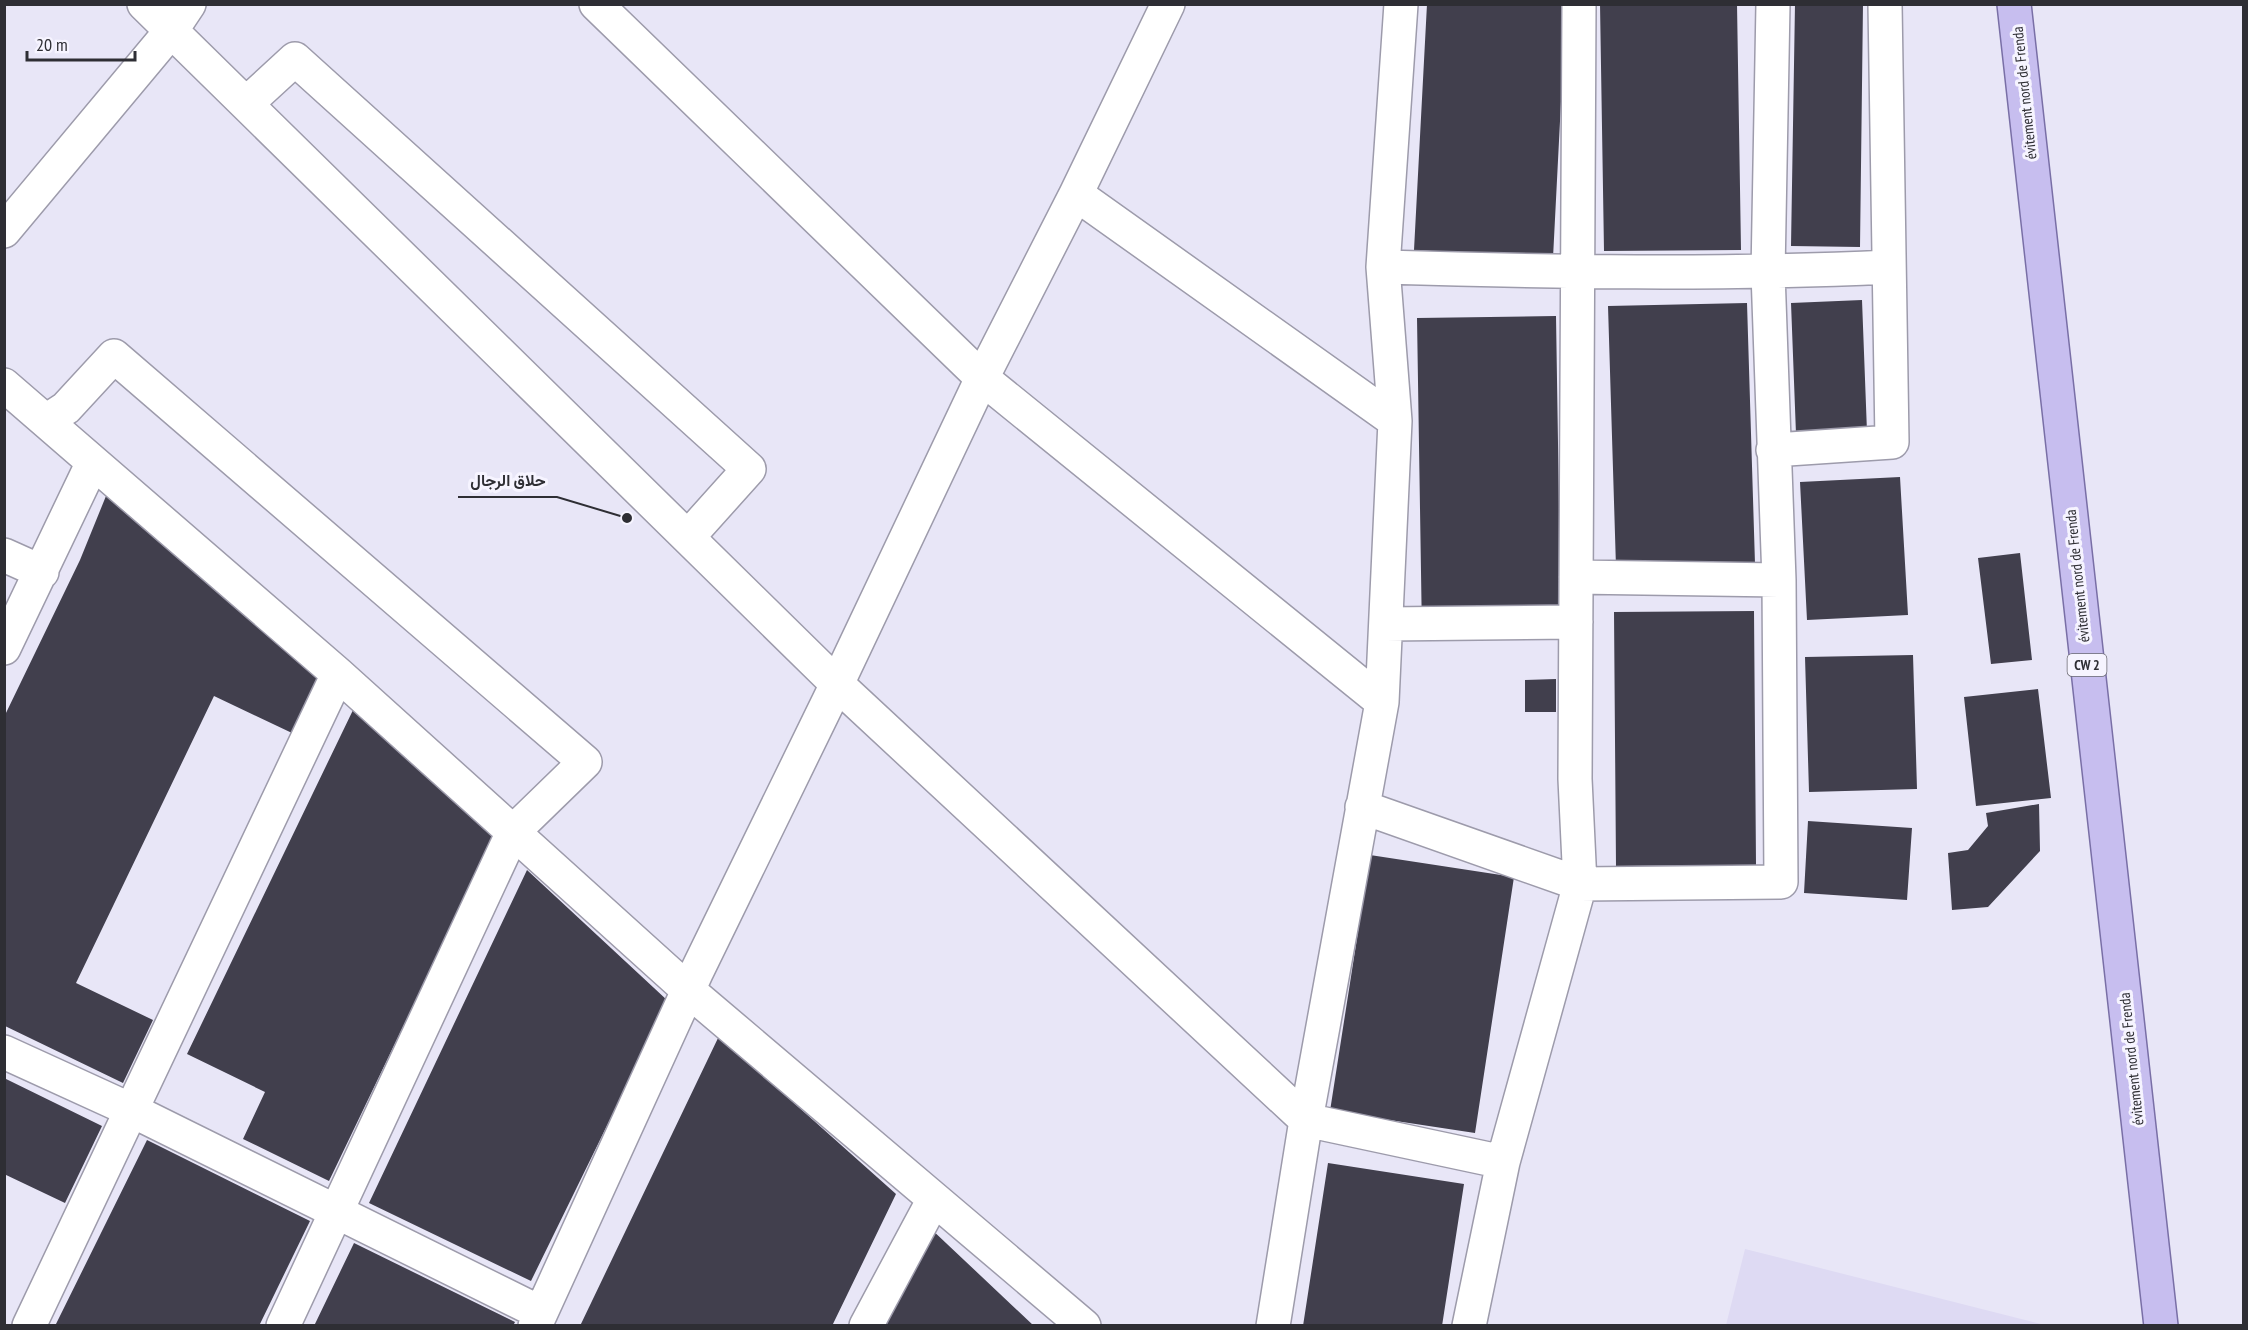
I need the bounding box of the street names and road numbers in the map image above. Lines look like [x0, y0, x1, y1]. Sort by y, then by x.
street label: évitement nord de Frenda [2008, 26, 2040, 160]
street label: évitement nord de Frenda [2061, 509, 2093, 643]
road number: CW 2 [2068, 654, 2106, 676]
street label: évitement nord de Frenda [2115, 992, 2147, 1126]

